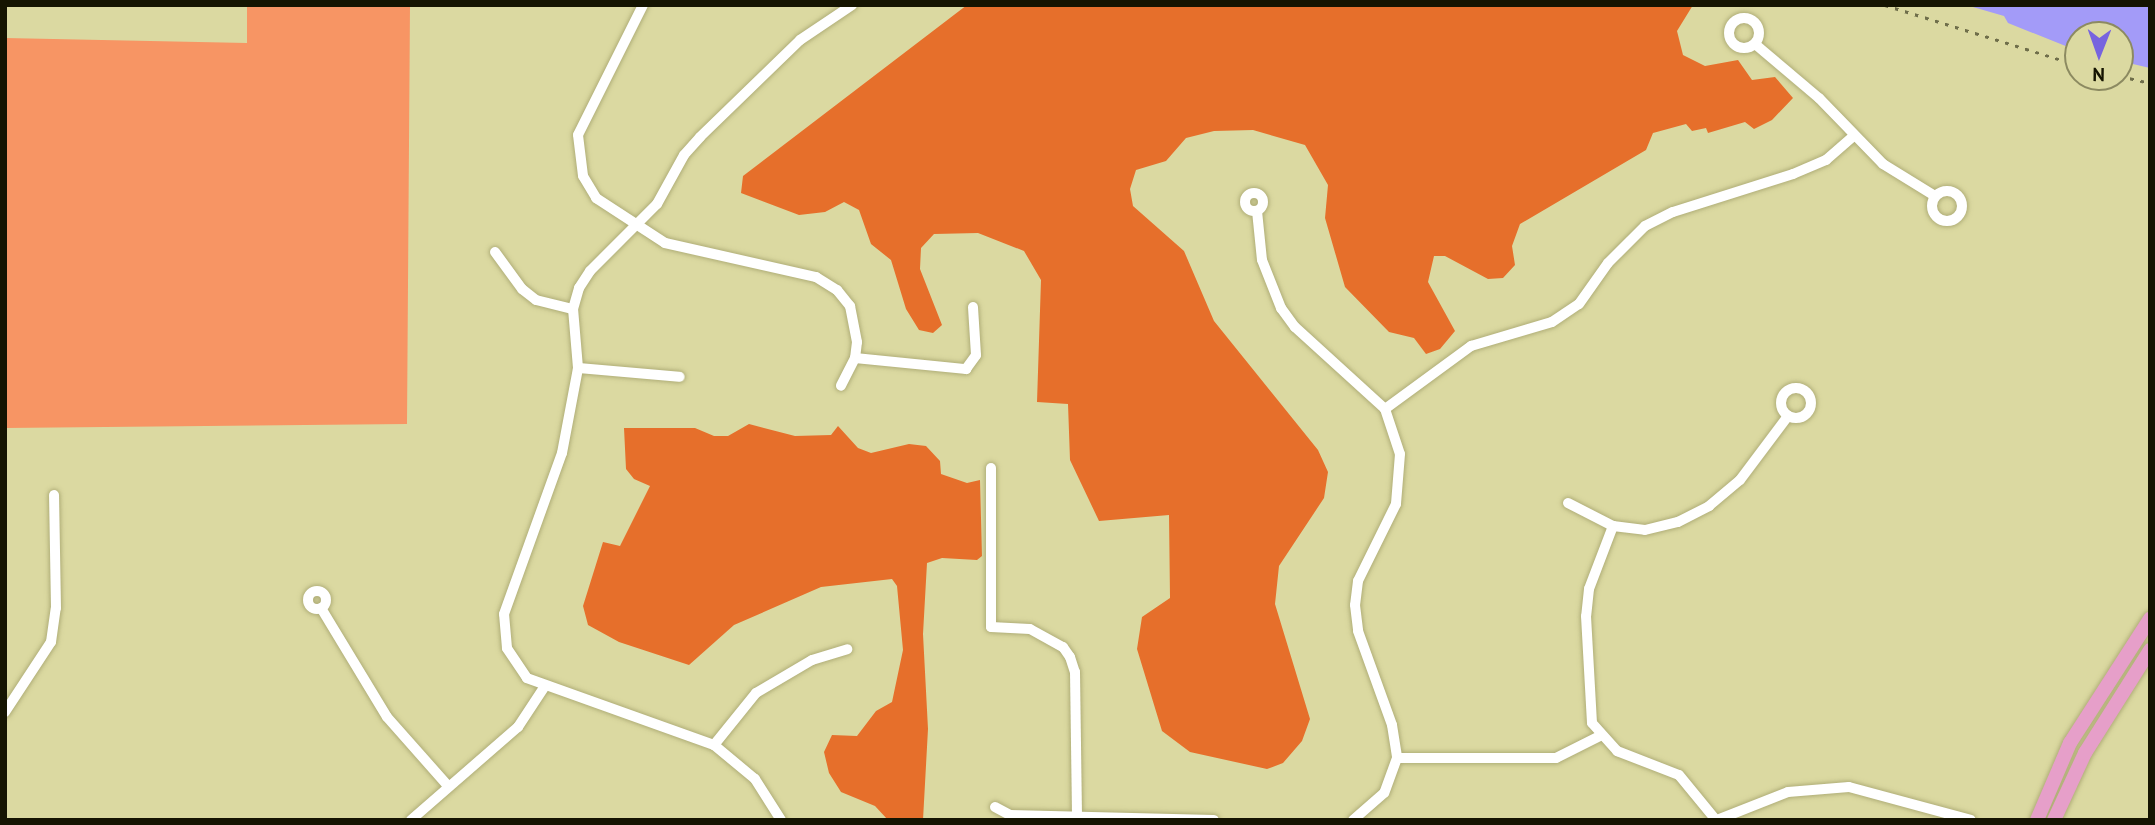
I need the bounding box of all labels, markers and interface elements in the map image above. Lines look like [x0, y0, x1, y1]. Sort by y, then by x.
north arrow [2064, 21, 2134, 91]
text: N [2092, 63, 2105, 87]

